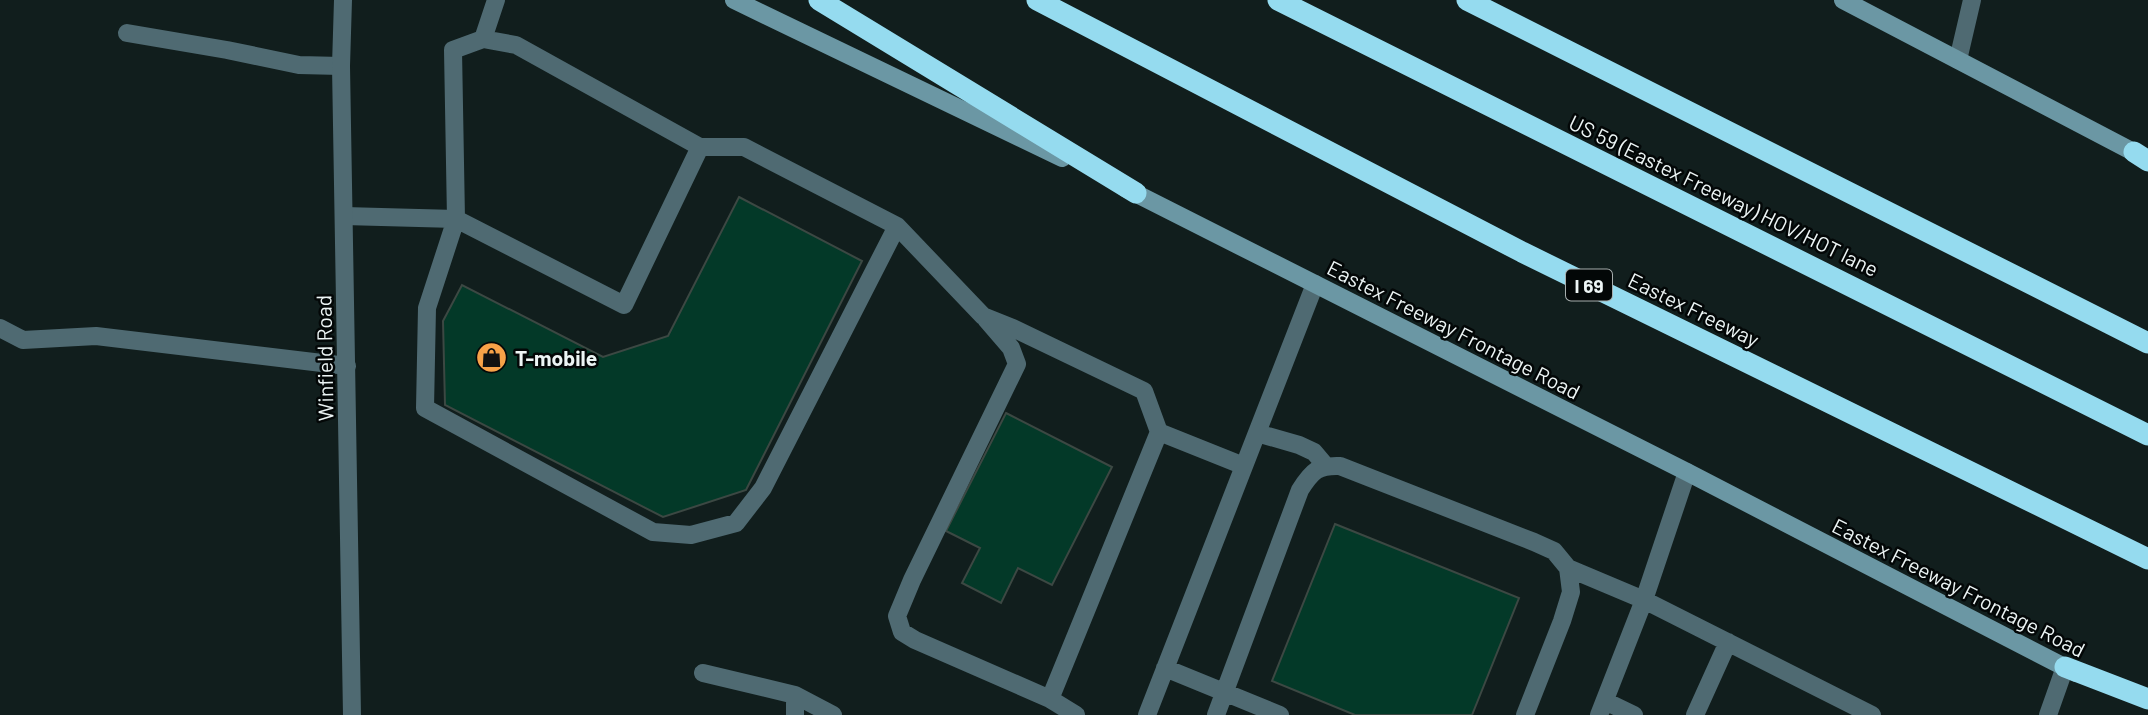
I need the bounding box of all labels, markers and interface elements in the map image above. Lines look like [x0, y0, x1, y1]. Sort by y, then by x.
street label: US 59 (Eastex Freeway) HOV/HOT lane [1565, 109, 1883, 281]
street label: Eastex Freeway Frontage Road [1324, 254, 1584, 404]
street label: Eastex Freeway [1624, 267, 1764, 352]
road number: I 69 [1566, 270, 1612, 300]
street label: Winfield Road [310, 295, 338, 421]
shop icon: T-mobile [475, 340, 509, 374]
place label: T-mobile [515, 345, 597, 370]
street label: Eastex Freeway Frontage Road [1829, 512, 2089, 662]

